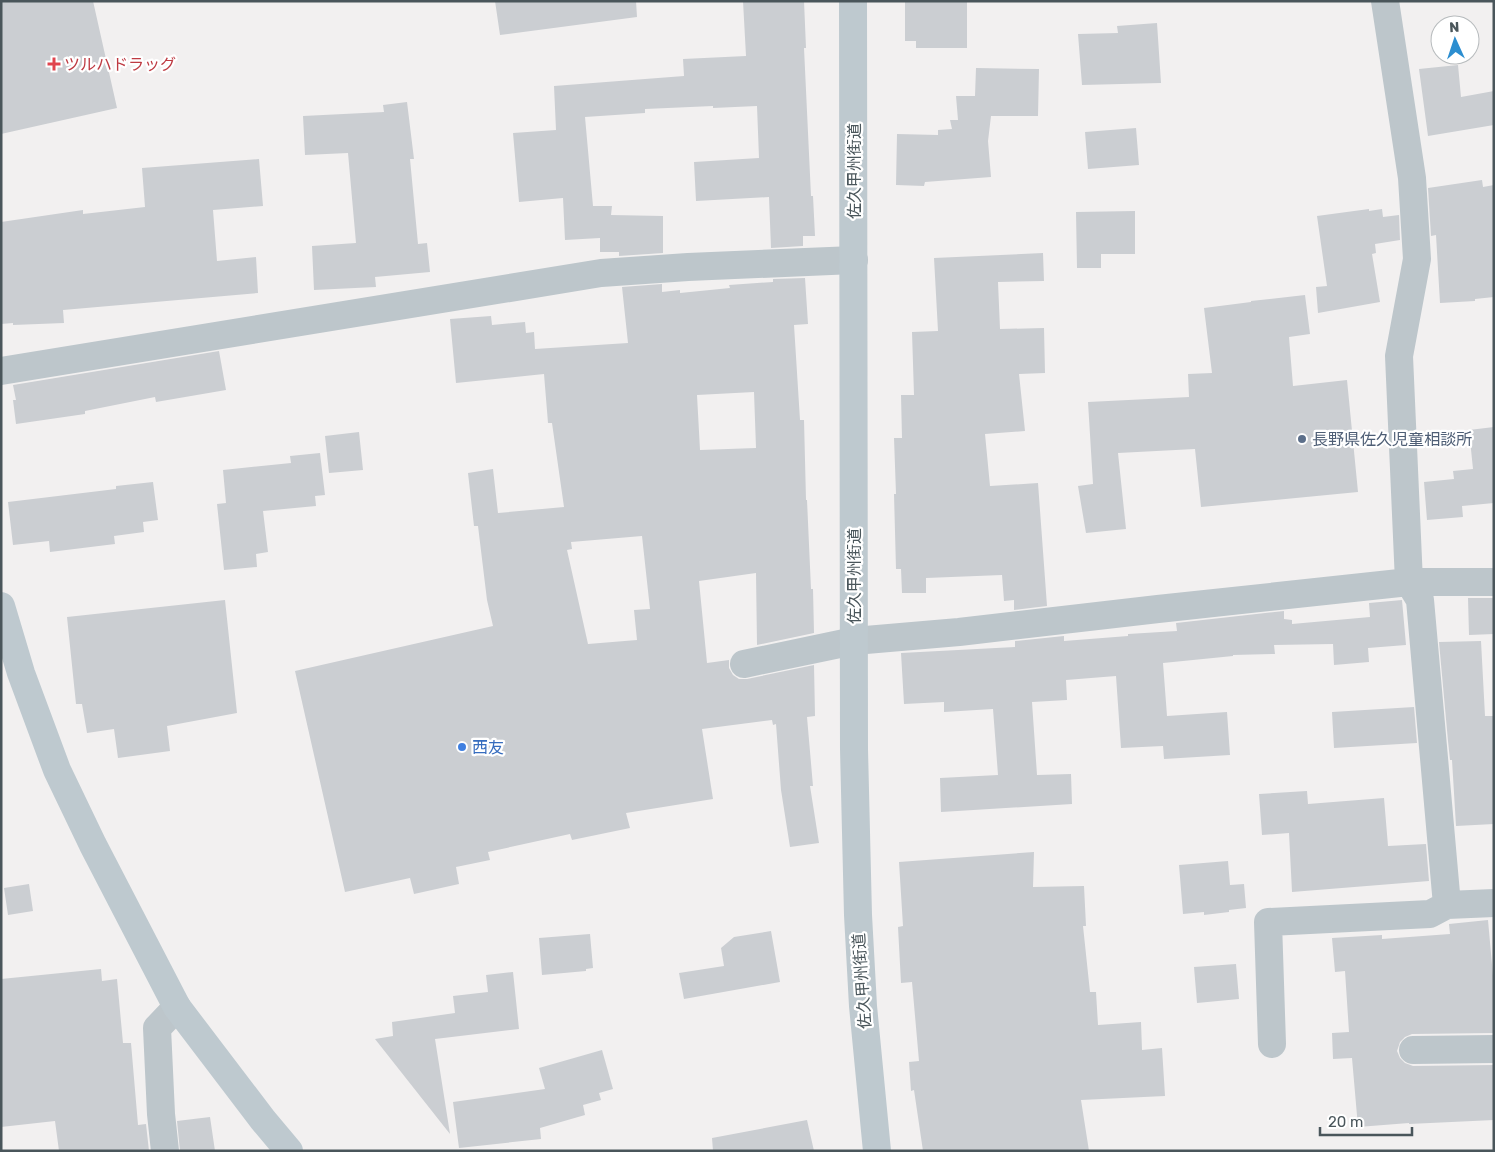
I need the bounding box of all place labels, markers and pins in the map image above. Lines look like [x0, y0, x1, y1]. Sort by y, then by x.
place label: ツルハドラッグ [64, 55, 176, 74]
marker: ツルハドラッグ [48, 58, 60, 70]
place label: 長野県佐久児童相談所 [1312, 430, 1472, 449]
marker: 長野県佐久児童相談所 [1296, 433, 1308, 445]
place label: 西友 [472, 738, 504, 757]
marker: 西友 [456, 741, 468, 753]

